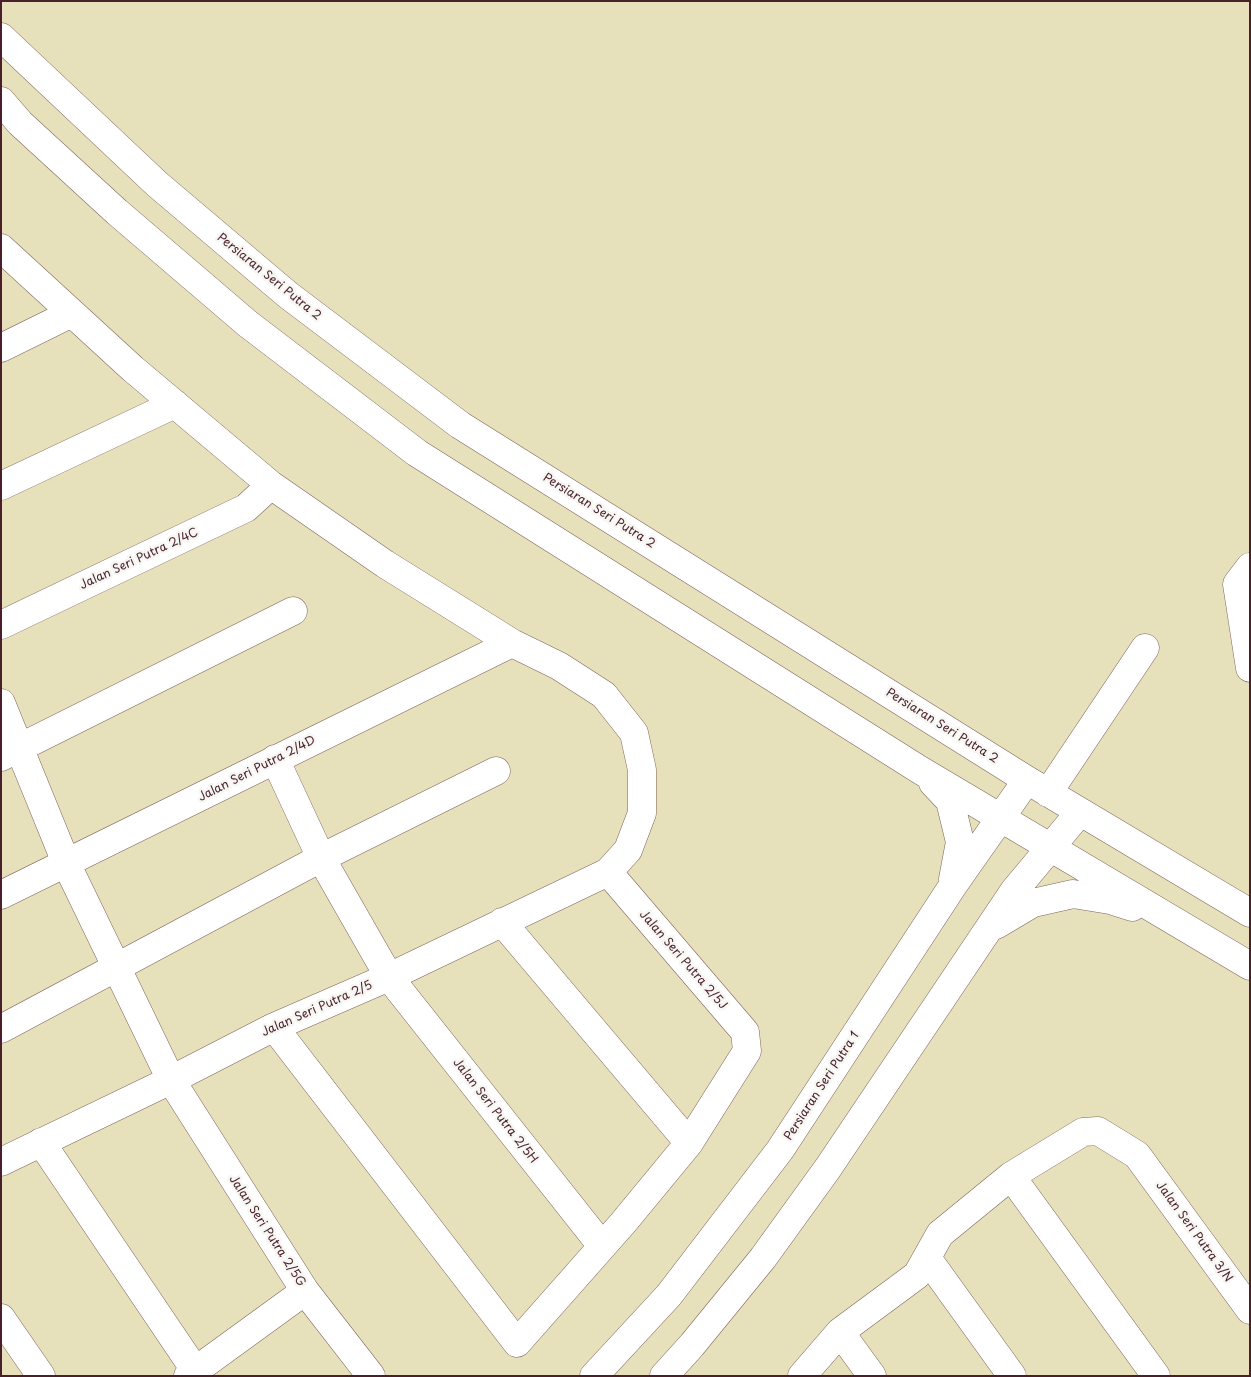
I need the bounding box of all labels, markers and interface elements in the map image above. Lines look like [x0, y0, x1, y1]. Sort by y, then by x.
street label: Persiaran Seri Putra 2 [214, 231, 324, 323]
street label: Persiaran Seri Putra 2 [540, 471, 658, 551]
street label: Jalan Seri Putra 2/4C [78, 525, 200, 593]
street label: Persiaran Seri Putra 2 [883, 686, 1001, 766]
street label: Jalan Seri Putra 2/4D [196, 733, 318, 805]
street label: Jalan Seri Putra 2/5J [636, 908, 730, 1012]
street label: Jalan Seri Putra 2/5 [259, 978, 375, 1040]
street label: Persiaran Seri Putra 1 [781, 1029, 863, 1143]
street label: Jalan Seri Putra 2/5H [450, 1056, 540, 1166]
street label: Jalan Seri Putra 2/5G [226, 1173, 308, 1289]
street label: Jalan Seri Putra 3/N [1153, 1179, 1235, 1285]

